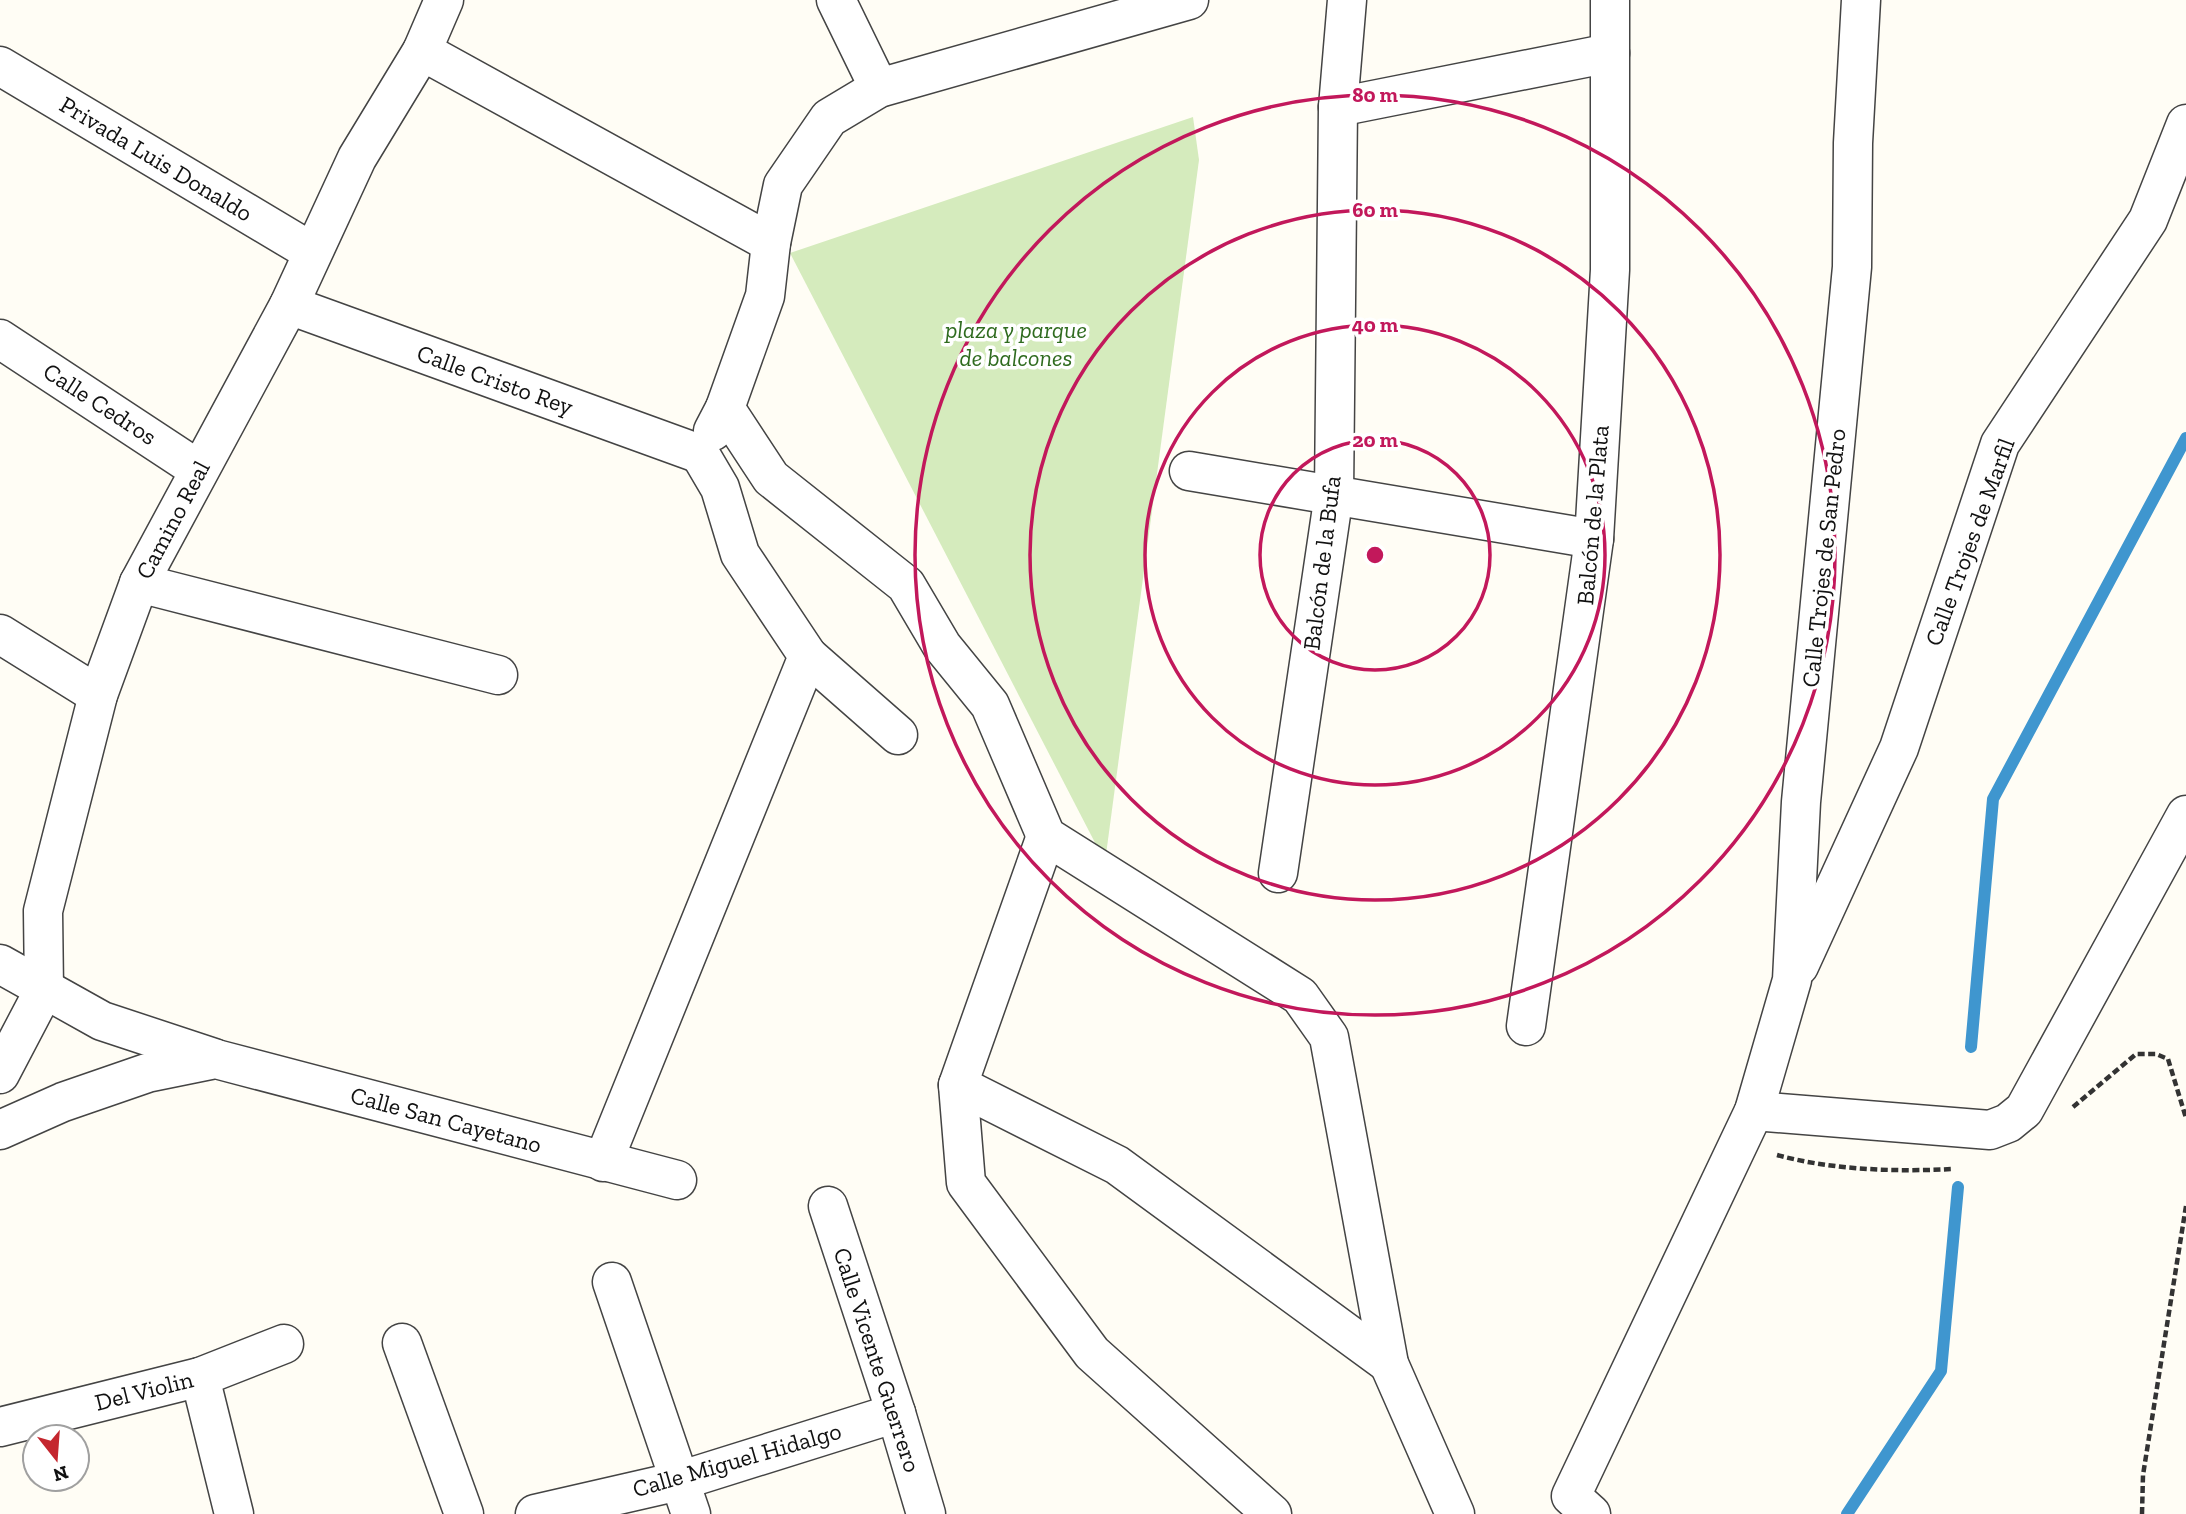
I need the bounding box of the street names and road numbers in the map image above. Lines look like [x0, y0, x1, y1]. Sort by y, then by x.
street label: Privada Luis Donaldo [55, 90, 258, 228]
street label: Calle Cristo Rey [413, 338, 578, 421]
street label: Calle Cedros [38, 356, 162, 451]
street label: Balcón de la Plata [1570, 423, 1615, 606]
street label: Calle Trojes de San Pedro [1795, 427, 1852, 689]
street label: Calle Trojes de Marfil [1918, 434, 2021, 650]
street label: Camino Real [129, 456, 216, 584]
street label: Balcón de la Bufa [1296, 474, 1347, 652]
street label: Calle San Cayetano [347, 1080, 545, 1159]
street label: Calle Vicente Guerrero [827, 1244, 927, 1476]
street label: Del Violin [92, 1364, 196, 1417]
street label: Calle Miguel Hidalgo [629, 1416, 845, 1503]

